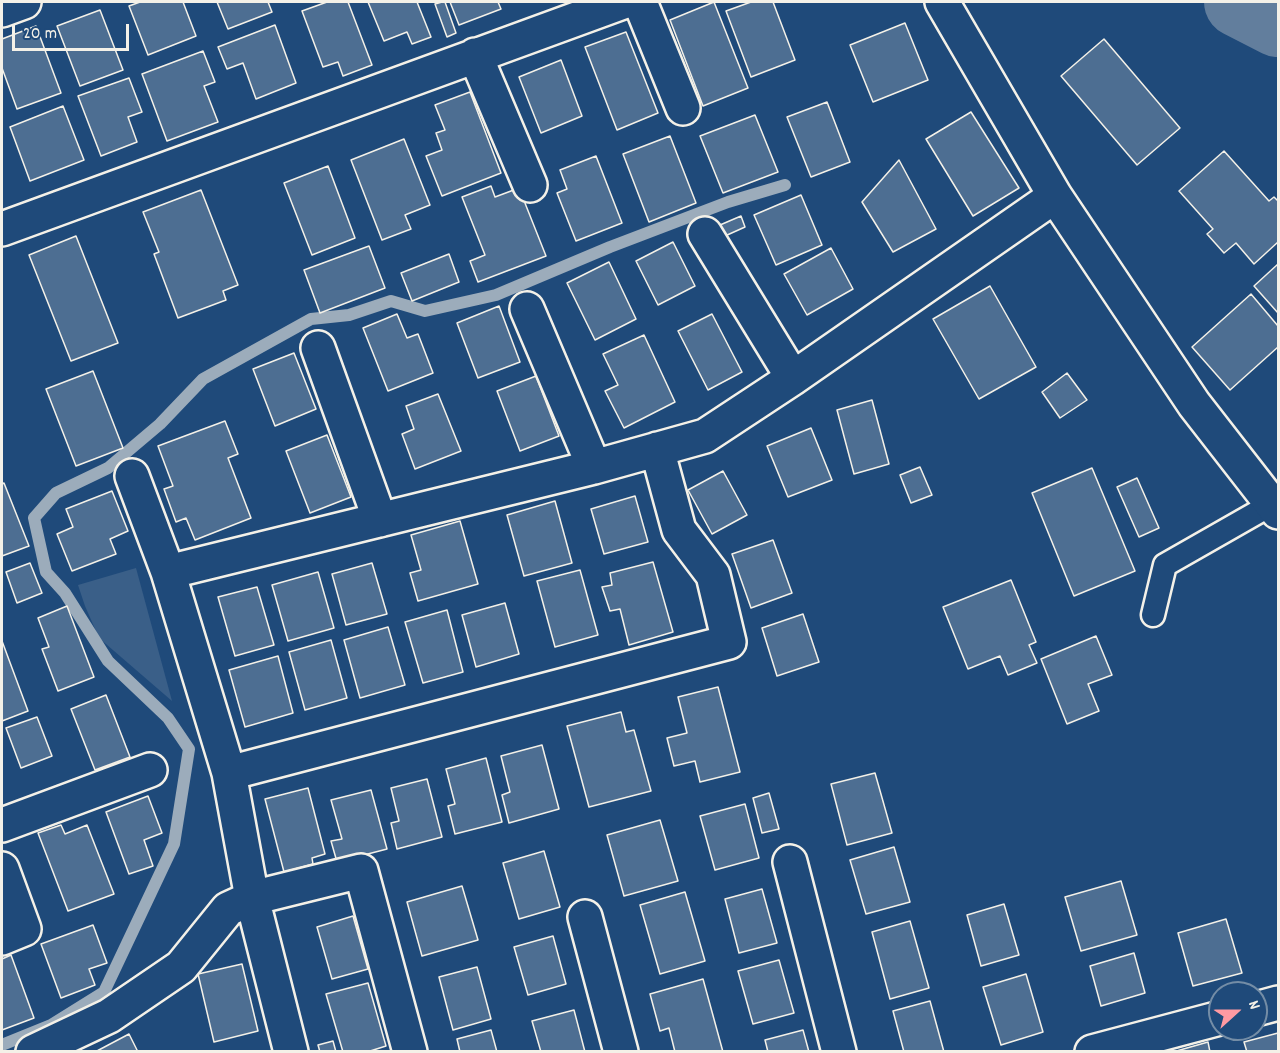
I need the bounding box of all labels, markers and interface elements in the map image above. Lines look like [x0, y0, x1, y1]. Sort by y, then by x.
scale bar [15, 12, 132, 50]
text: 20 m [23, 22, 57, 47]
north arrow [1208, 981, 1268, 1041]
text: N [1241, 997, 1266, 1013]

